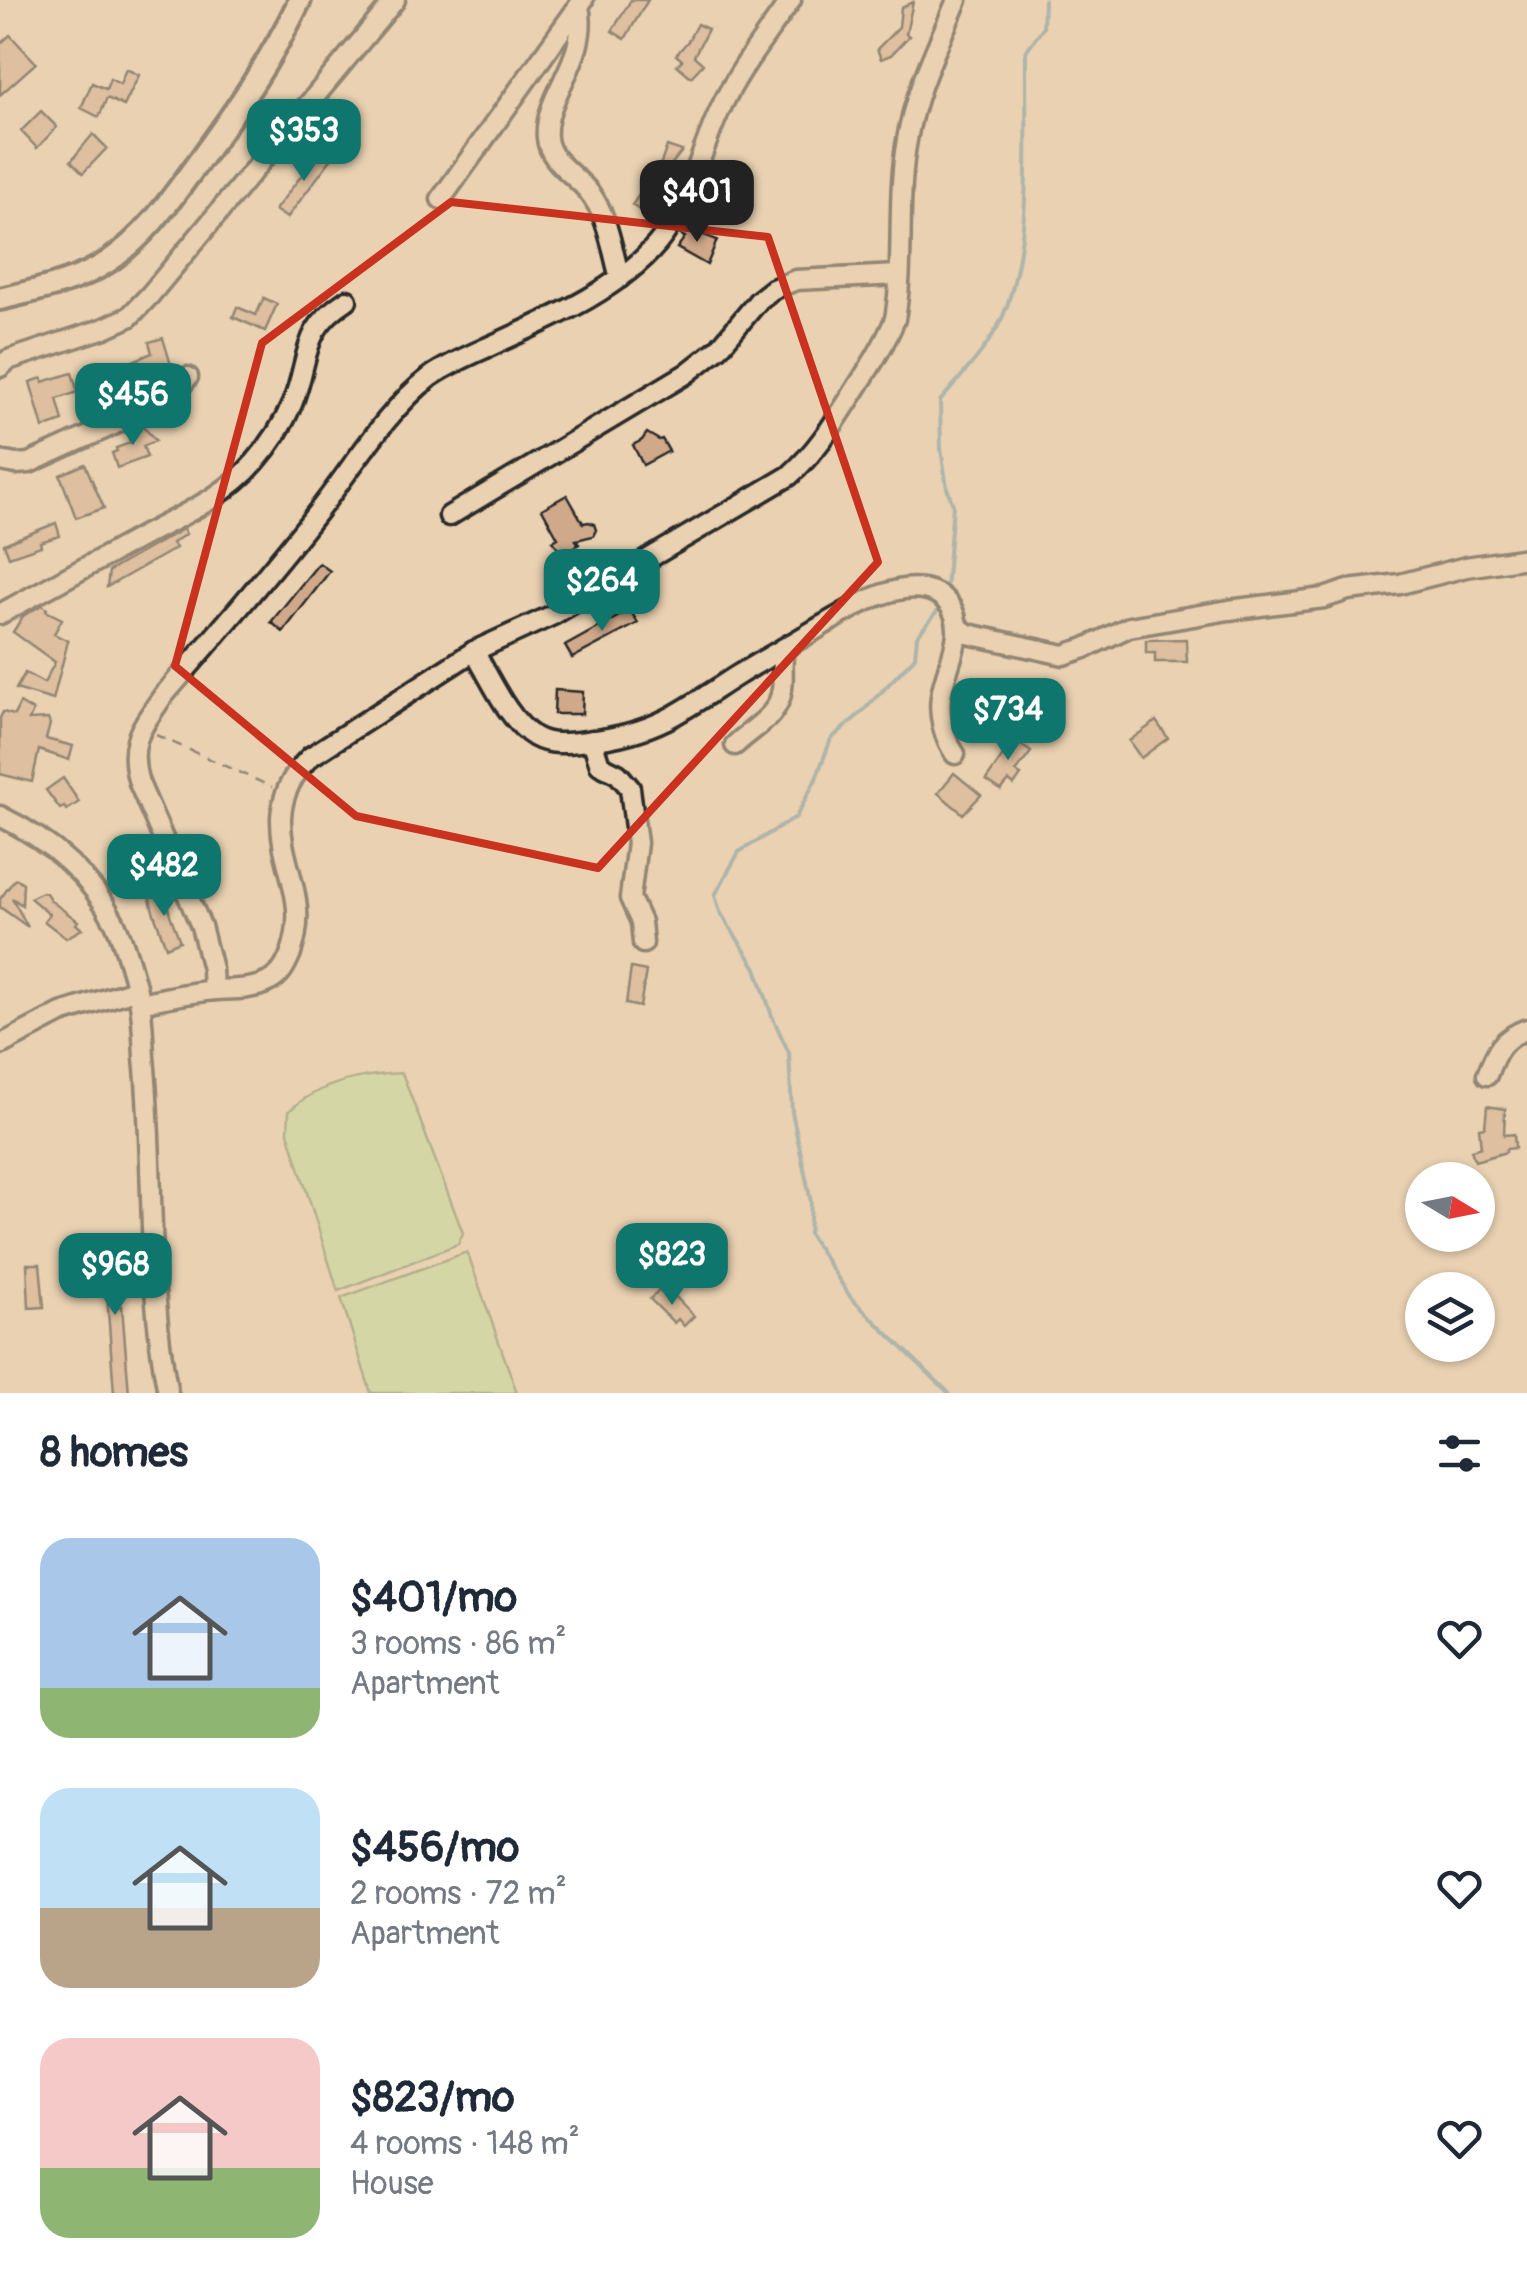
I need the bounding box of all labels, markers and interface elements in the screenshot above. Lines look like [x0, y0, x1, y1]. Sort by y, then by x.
pin: $353 [245, 99, 363, 184]
text: $353 [269, 111, 339, 151]
pin: $401 [638, 160, 756, 245]
text: $401 [662, 172, 732, 212]
pin: $456 [74, 363, 192, 448]
text: $456 [97, 375, 169, 415]
pin: $264 [543, 549, 661, 634]
text: $264 [566, 561, 638, 601]
pin: $734 [949, 678, 1067, 763]
text: $734 [973, 690, 1043, 730]
pin: $482 [105, 834, 223, 919]
text: $482 [129, 846, 199, 886]
north arrow [1405, 1162, 1495, 1252]
map controls [1405, 1162, 1495, 1362]
pin: $823 [613, 1223, 731, 1308]
pin: $968 [56, 1233, 174, 1318]
text: $823 [638, 1235, 706, 1275]
text: $968 [81, 1245, 149, 1285]
button: layers [1405, 1272, 1495, 1362]
icon: filters [1432, 1426, 1487, 1481]
text: 8 homes [40, 1427, 188, 1479]
text: $401/mo [350, 1572, 517, 1624]
icon: home [120, 1578, 240, 1698]
icon: heart [1432, 1611, 1487, 1666]
text: 3 rooms · 86 m² [350, 1624, 567, 1664]
text: Apartment [350, 1664, 499, 1704]
text: $456/mo [350, 1822, 519, 1874]
icon: home [120, 1828, 240, 1948]
icon: heart [1432, 1861, 1487, 1916]
text: 2 rooms · 72 m² [350, 1874, 567, 1914]
text: Apartment [350, 1914, 499, 1954]
text: $823/mo [350, 2072, 515, 2124]
icon: home [120, 2078, 240, 2198]
icon: heart [1432, 2111, 1487, 2166]
text: 4 rooms · 148 m² [350, 2124, 580, 2164]
text: House [350, 2164, 434, 2204]

